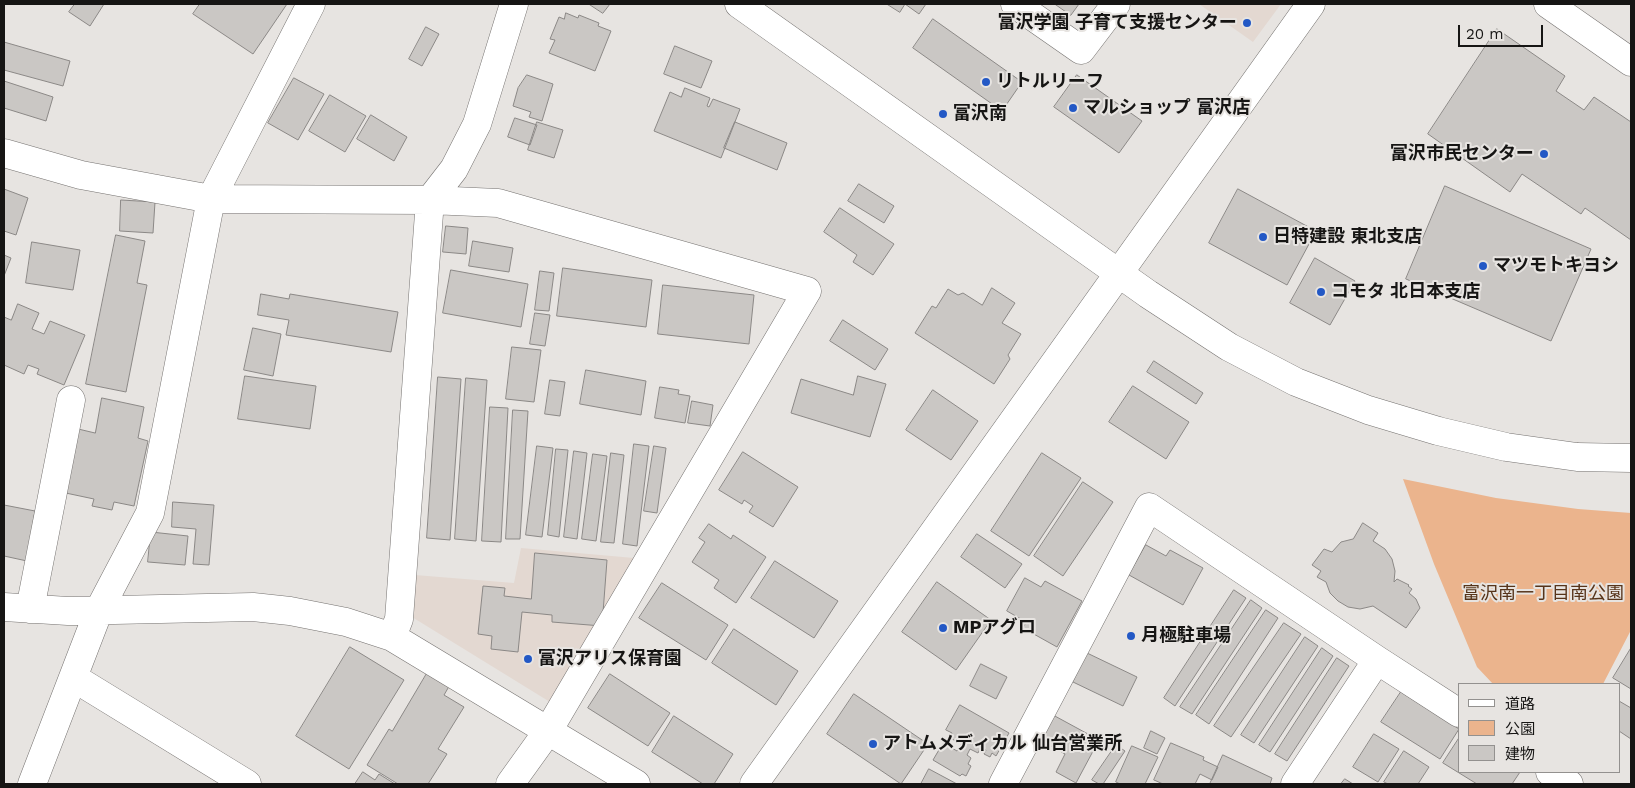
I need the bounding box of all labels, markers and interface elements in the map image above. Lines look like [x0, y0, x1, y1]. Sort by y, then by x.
place label: 富沢学園 子育て支援センター [998, 12, 1237, 34]
scale bar [1460, 15, 1545, 47]
marker: 富沢学園 子育て支援センター [1241, 17, 1253, 29]
text: 20 m [1466, 25, 1504, 43]
place label: リトルリーフ [996, 71, 1104, 93]
marker: リトルリーフ [980, 76, 992, 88]
place label: マルショップ 富沢店 [1083, 97, 1250, 119]
marker: マルショップ 富沢店 [1067, 102, 1079, 114]
place label: 富沢南 [953, 103, 1007, 125]
marker: 富沢南 [937, 108, 949, 120]
place label: 富沢市民センター [1390, 143, 1534, 165]
marker: 富沢市民センター [1538, 148, 1550, 160]
place label: 日特建設 東北支店 [1273, 226, 1422, 248]
marker: 日特建設 東北支店 [1257, 231, 1269, 243]
place label: マツモトキヨシ [1493, 255, 1619, 277]
marker: マツモトキヨシ [1477, 260, 1489, 272]
place label: コモタ 北日本支店 [1331, 281, 1480, 303]
marker: コモタ 北日本支店 [1315, 286, 1327, 298]
park label: 富沢南一丁目南公園 [1462, 583, 1624, 605]
place label: MPアグロ [953, 617, 1035, 639]
marker: MPアグロ [937, 622, 949, 634]
place label: 月極駐車場 [1141, 625, 1231, 647]
marker: 月極駐車場 [1125, 630, 1137, 642]
place label: 富沢アリス保育園 [538, 648, 682, 670]
marker: 富沢アリス保育園 [522, 653, 534, 665]
legend [1458, 683, 1620, 773]
text: 道路 [1505, 695, 1535, 713]
text: 公園 [1505, 720, 1535, 738]
place label: アトムメディカル 仙台営業所 [883, 733, 1122, 755]
marker: アトムメディカル 仙台営業所 [867, 738, 879, 750]
text: 建物 [1505, 745, 1535, 763]

